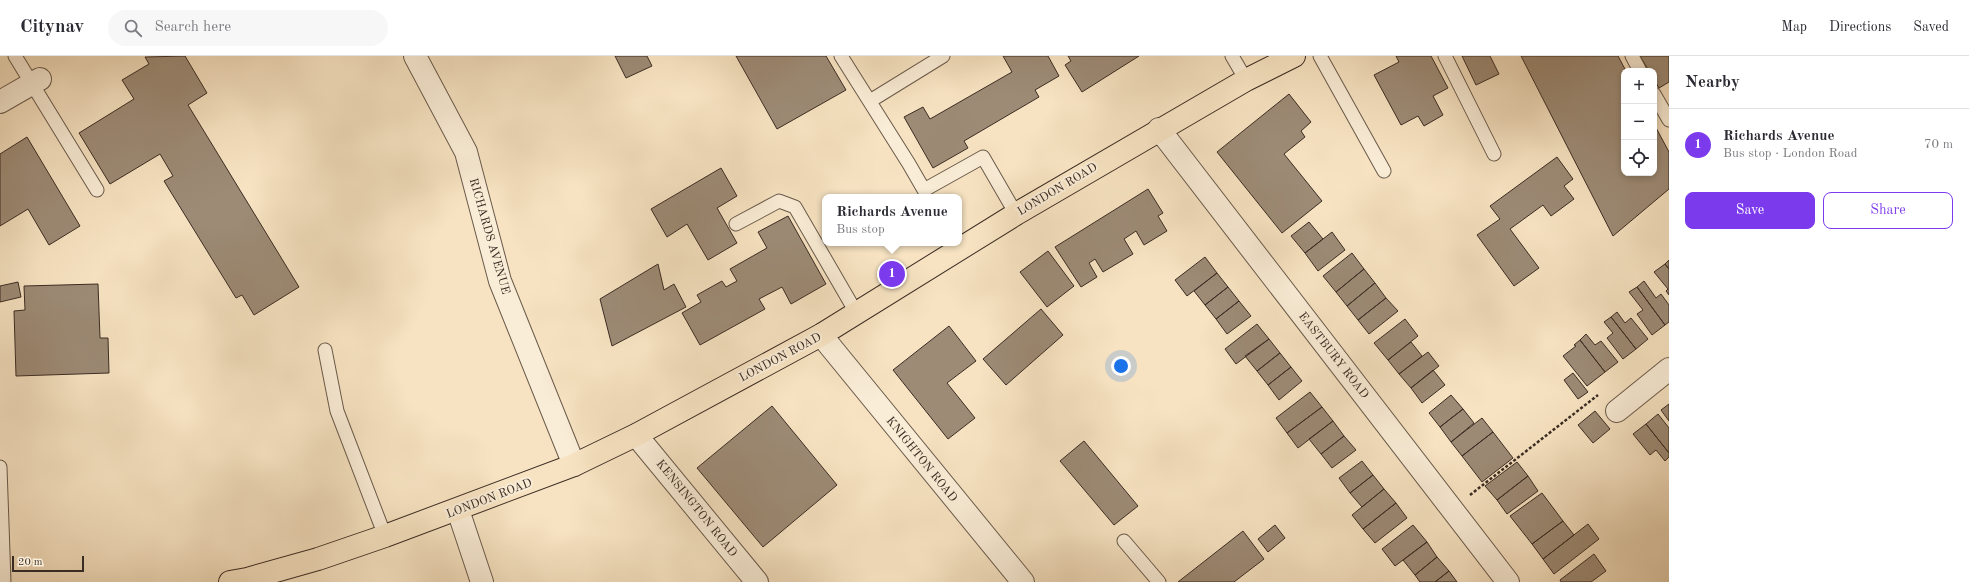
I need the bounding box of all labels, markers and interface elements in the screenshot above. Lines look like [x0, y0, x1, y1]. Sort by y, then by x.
search box [108, 10, 388, 46]
icon: search [122, 17, 144, 39]
text: Citynav [20, 18, 84, 37]
text: Search here [154, 20, 231, 35]
text: Map [1781, 20, 1807, 34]
text: Directions [1829, 20, 1891, 34]
text: Saved [1913, 20, 1949, 34]
map controls [1621, 68, 1657, 176]
button: + [1621, 68, 1657, 104]
text: Nearby [1685, 74, 1740, 91]
button: − [1621, 104, 1657, 140]
text: Richards Avenue [1723, 129, 1835, 144]
text: 1 [1694, 138, 1702, 151]
text: 70 m [1924, 138, 1953, 151]
button: locate [1621, 140, 1657, 176]
text: Bus stop · London Road [1723, 147, 1858, 160]
street label: LONDON ROAD [1015, 161, 1100, 218]
street label: RICHARDS AVENUE [467, 177, 511, 296]
button: Save [1685, 192, 1815, 229]
button: Share [1823, 192, 1953, 229]
popup [822, 194, 962, 246]
text: Richards Avenue [836, 205, 948, 220]
text: Bus stop [836, 223, 885, 236]
pin: 1 [879, 259, 905, 289]
street label: EASTBURY ROAD [1296, 310, 1371, 401]
street label: LONDON ROAD [738, 331, 823, 385]
your location [1111, 356, 1131, 376]
street label: KNIGHTON ROAD [883, 415, 959, 504]
street label: KENSINGTON ROAD [653, 458, 739, 559]
street label: LONDON ROAD [445, 477, 534, 521]
scale bar [12, 554, 84, 573]
text: 20 m [18, 557, 43, 568]

